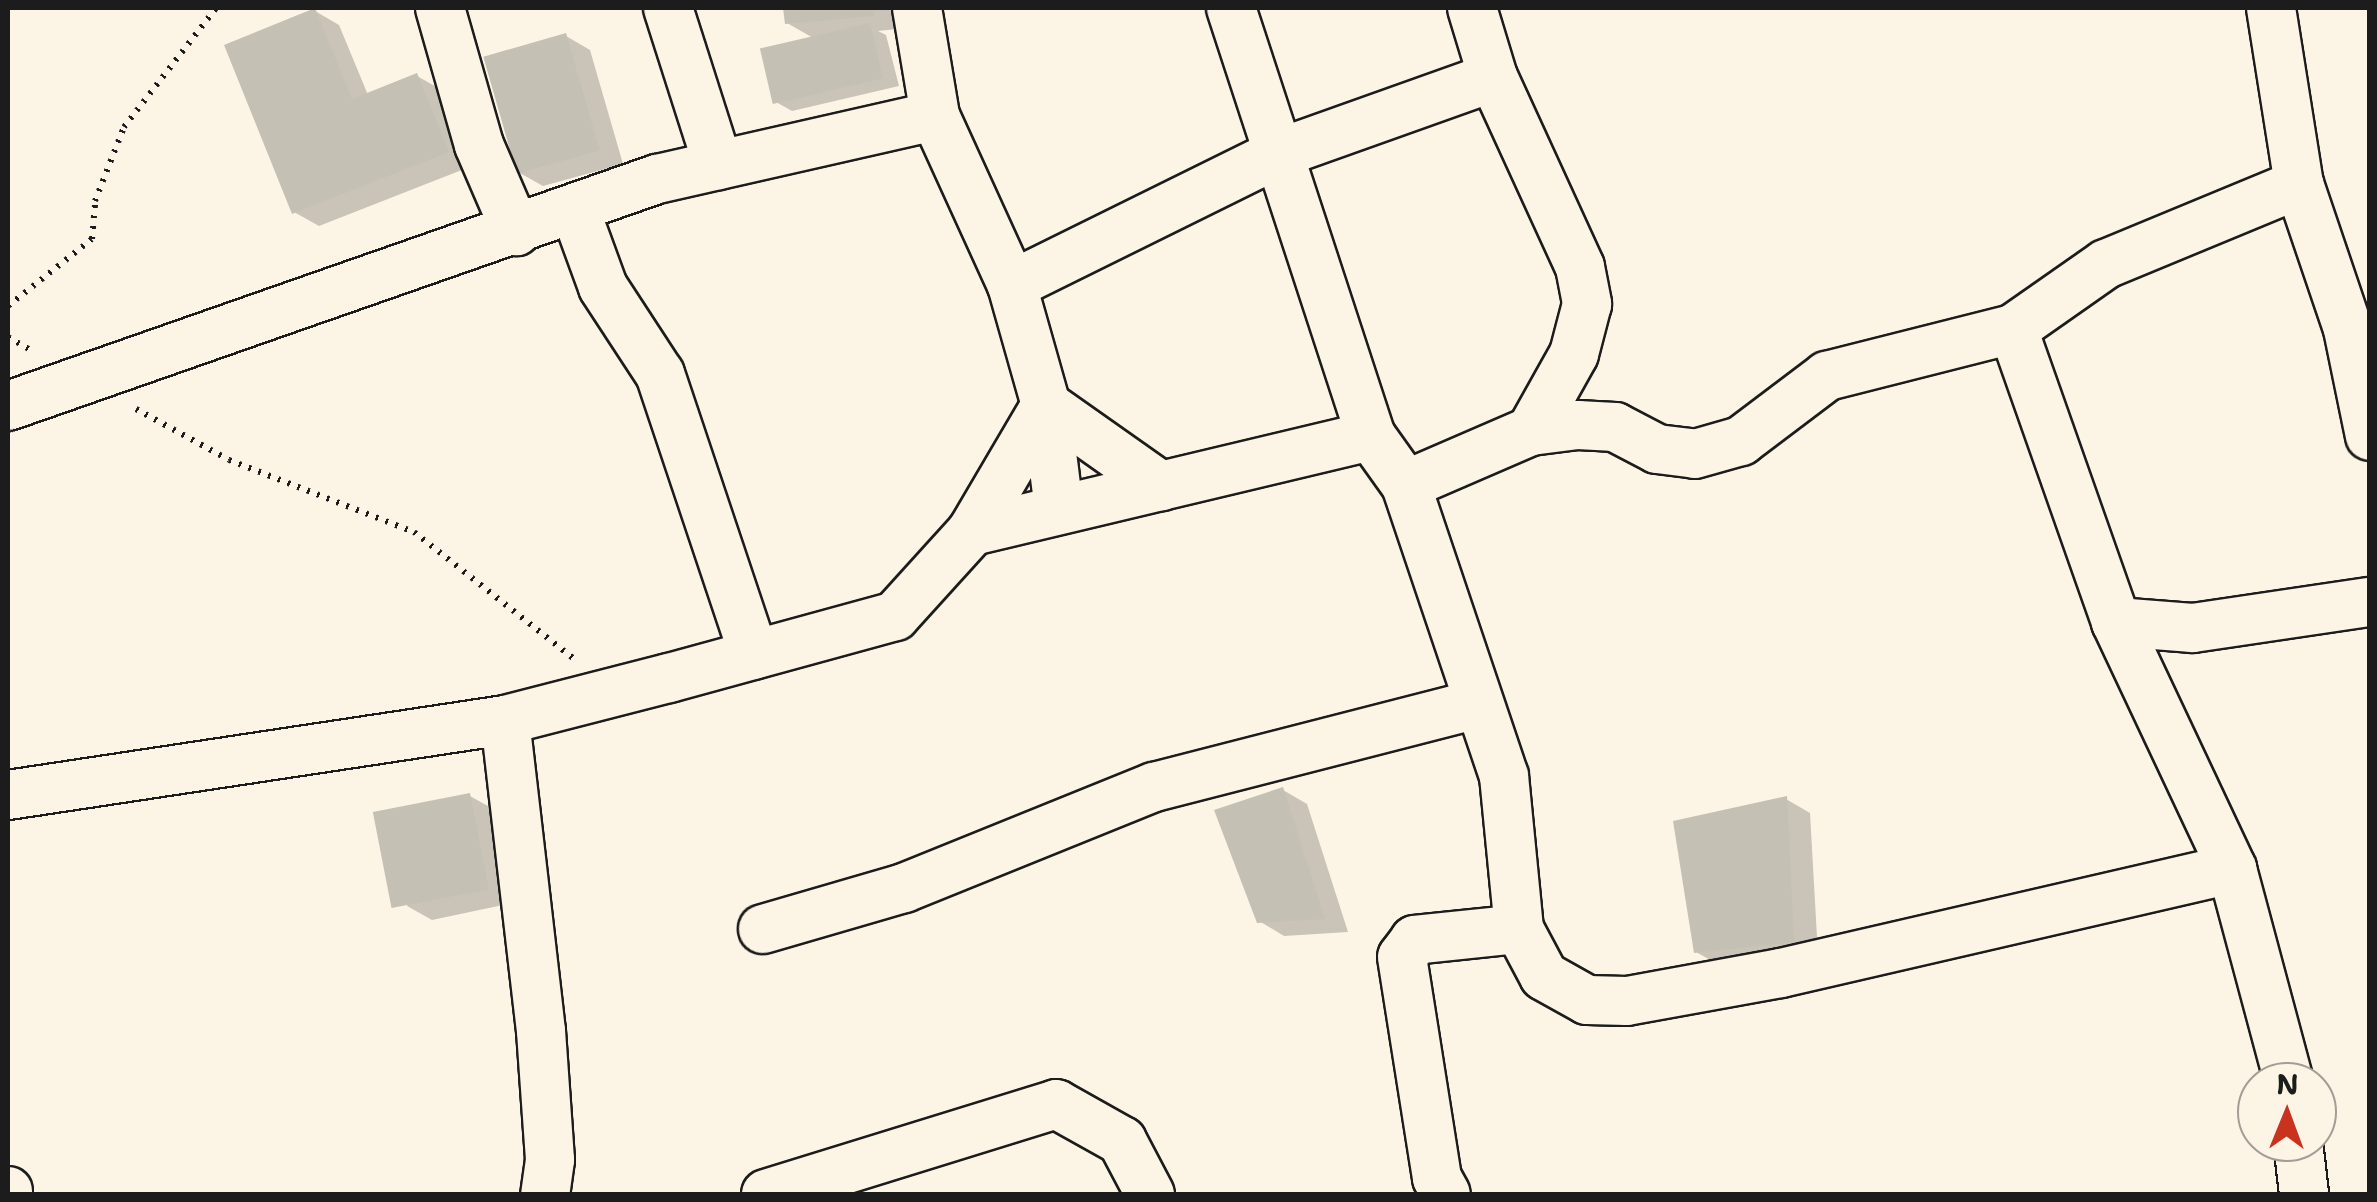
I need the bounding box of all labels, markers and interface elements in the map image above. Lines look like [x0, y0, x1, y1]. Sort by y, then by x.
north arrow [2237, 1062, 2337, 1162]
text: N [2276, 1065, 2299, 1103]

